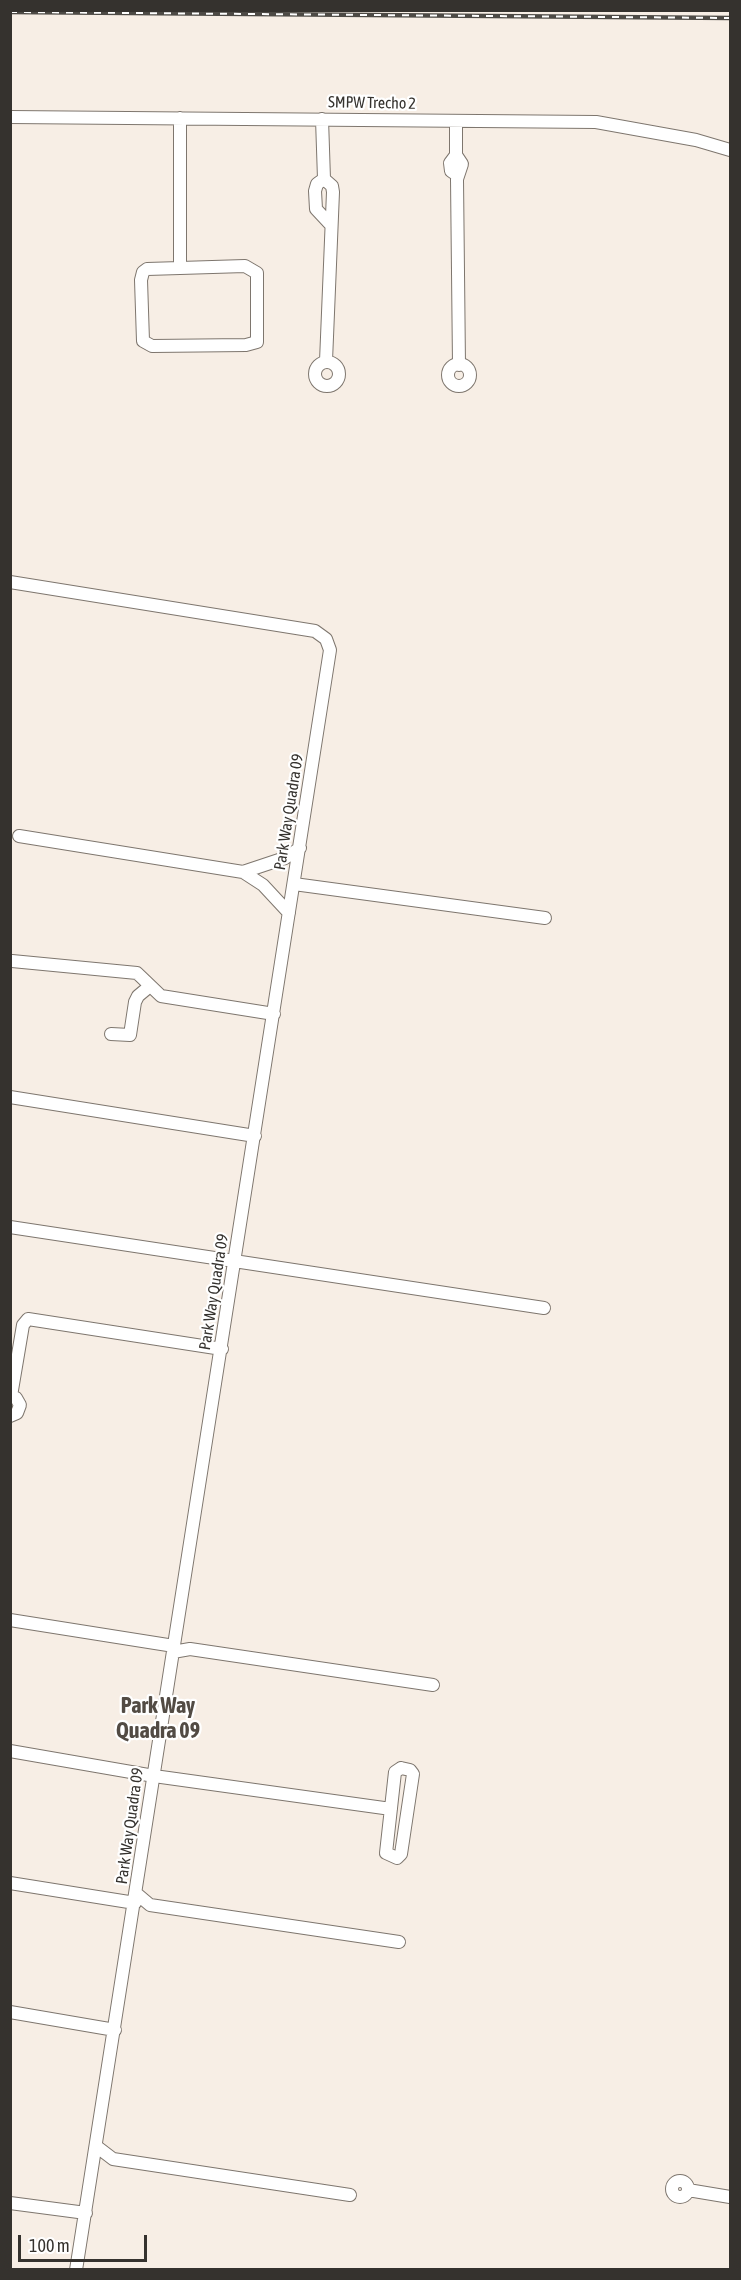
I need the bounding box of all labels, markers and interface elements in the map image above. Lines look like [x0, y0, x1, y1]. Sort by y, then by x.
street label: SMPW Trecho 2 [328, 93, 416, 113]
street label: Park Way Quadra 09 [270, 753, 308, 871]
street label: Park Way Quadra 09 [195, 1233, 233, 1351]
district label: Park Way Quadra 09 [116, 1693, 200, 1744]
street label: Park Way Quadra 09 [112, 1767, 148, 1885]
scale bar [21, 2223, 150, 2261]
text: 100 m [29, 2235, 70, 2256]

